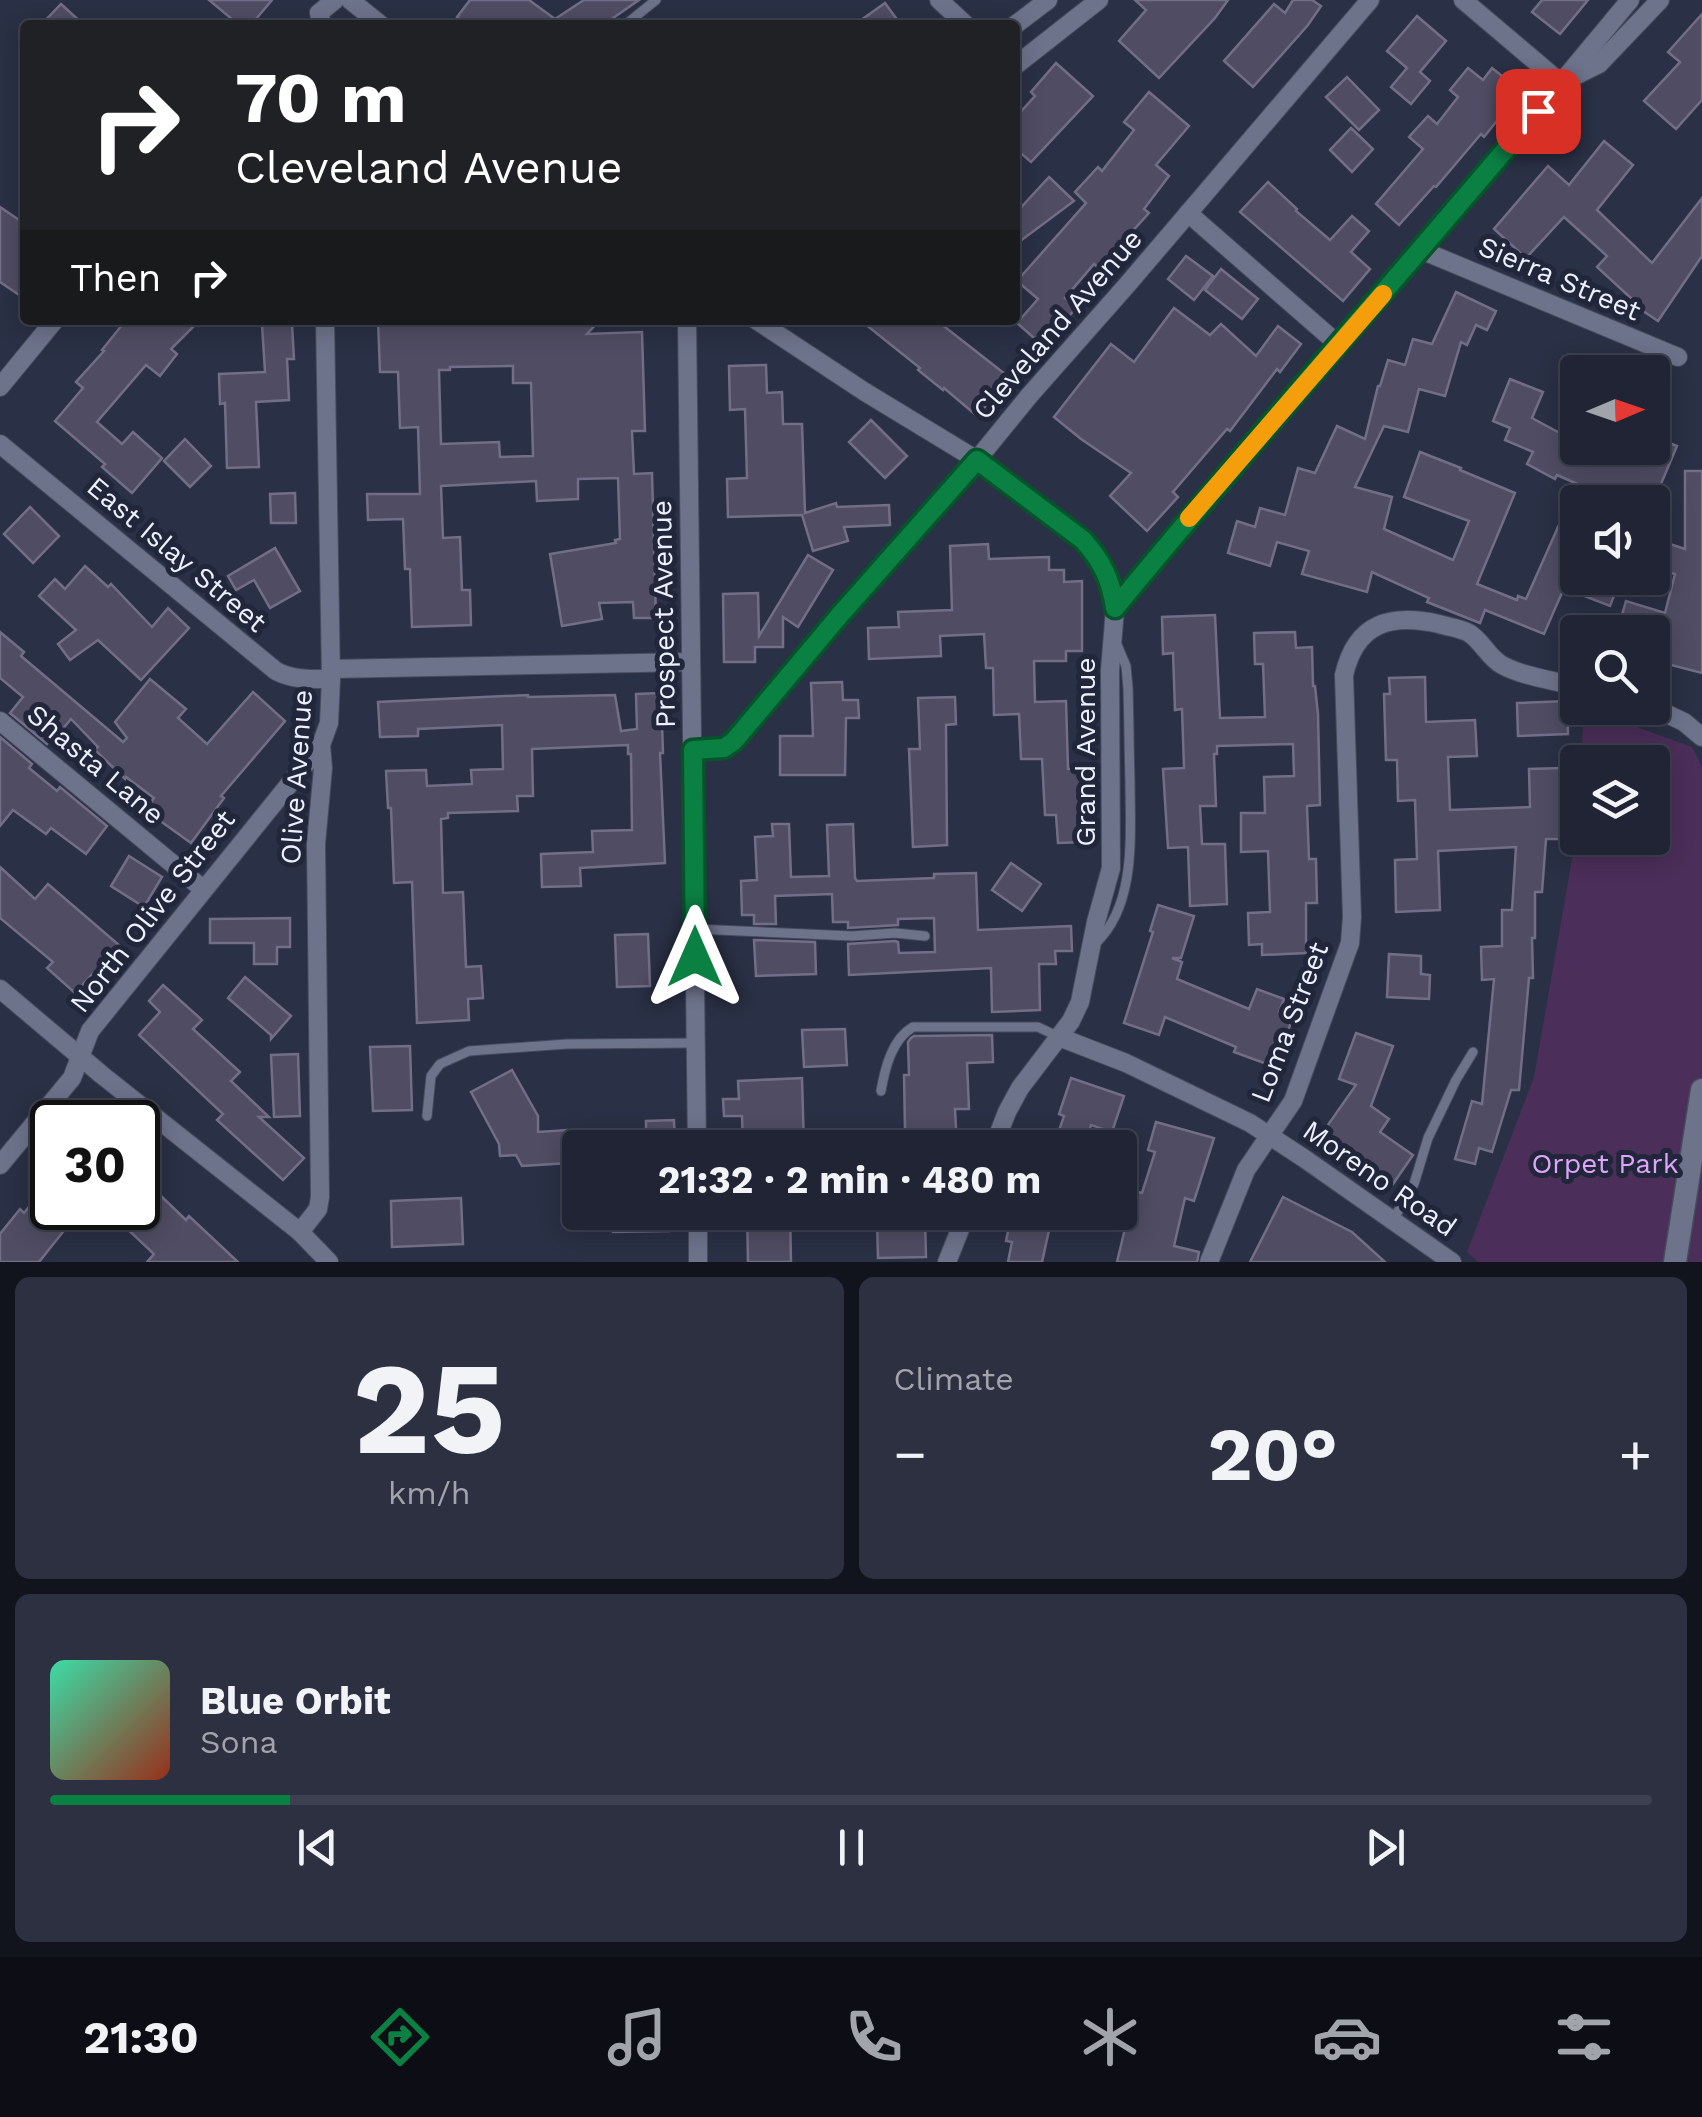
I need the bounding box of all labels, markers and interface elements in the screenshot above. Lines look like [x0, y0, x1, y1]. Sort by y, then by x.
text: 70 m [235, 57, 407, 139]
icon: right [70, 60, 200, 190]
pin [1496, 69, 1581, 154]
icon: arrive [1511, 84, 1566, 139]
text: Cleveland Avenue [235, 141, 622, 194]
street label: Cleveland Avenue [966, 223, 1149, 426]
street label: Sierra Street [1474, 229, 1646, 328]
icon: right [181, 250, 236, 305]
text: Then [70, 256, 161, 300]
north arrow [1560, 355, 1670, 465]
map controls [1560, 355, 1670, 855]
street label: East Islay Street [80, 470, 273, 639]
button: sound [1560, 485, 1670, 595]
street label: Prospect Avenue [645, 500, 682, 728]
button: search [1560, 615, 1670, 725]
street label: Grand Avenue [1069, 657, 1102, 847]
street label: Olive Avenue [274, 689, 319, 866]
street label: Shasta Lane [21, 698, 171, 831]
button: layers [1560, 745, 1670, 855]
street label: North Olive Street [63, 803, 242, 1019]
position arrow [643, 905, 747, 1009]
street label: Loma Street [1244, 937, 1335, 1107]
speed limit sign: 30 [30, 1100, 160, 1230]
street label: Moreno Road [1297, 1113, 1463, 1243]
park label: Orpet Park [1531, 1147, 1679, 1180]
text: 21:32 · 2 min · 480 m [658, 1158, 1041, 1202]
text: 25 [353, 1332, 506, 1485]
text: Climate [894, 1360, 1014, 1398]
text: 20° [1208, 1410, 1338, 1498]
text: − [894, 1422, 927, 1486]
text: + [1619, 1422, 1652, 1486]
text: km/h [388, 1474, 470, 1512]
text: Blue Orbit [200, 1679, 391, 1723]
text: Sona [200, 1723, 278, 1761]
icon: previous [290, 1820, 345, 1875]
icon: pause [824, 1820, 879, 1875]
icon: next [1358, 1820, 1413, 1875]
icon: directions [365, 2002, 435, 2072]
icon: music [602, 2002, 672, 2072]
icon: phone [839, 2002, 909, 2072]
icon: climate [1075, 2002, 1145, 2072]
icon: car [1312, 2002, 1382, 2072]
icon: filters [1549, 2002, 1619, 2072]
text: 21:30 [83, 2011, 199, 2064]

